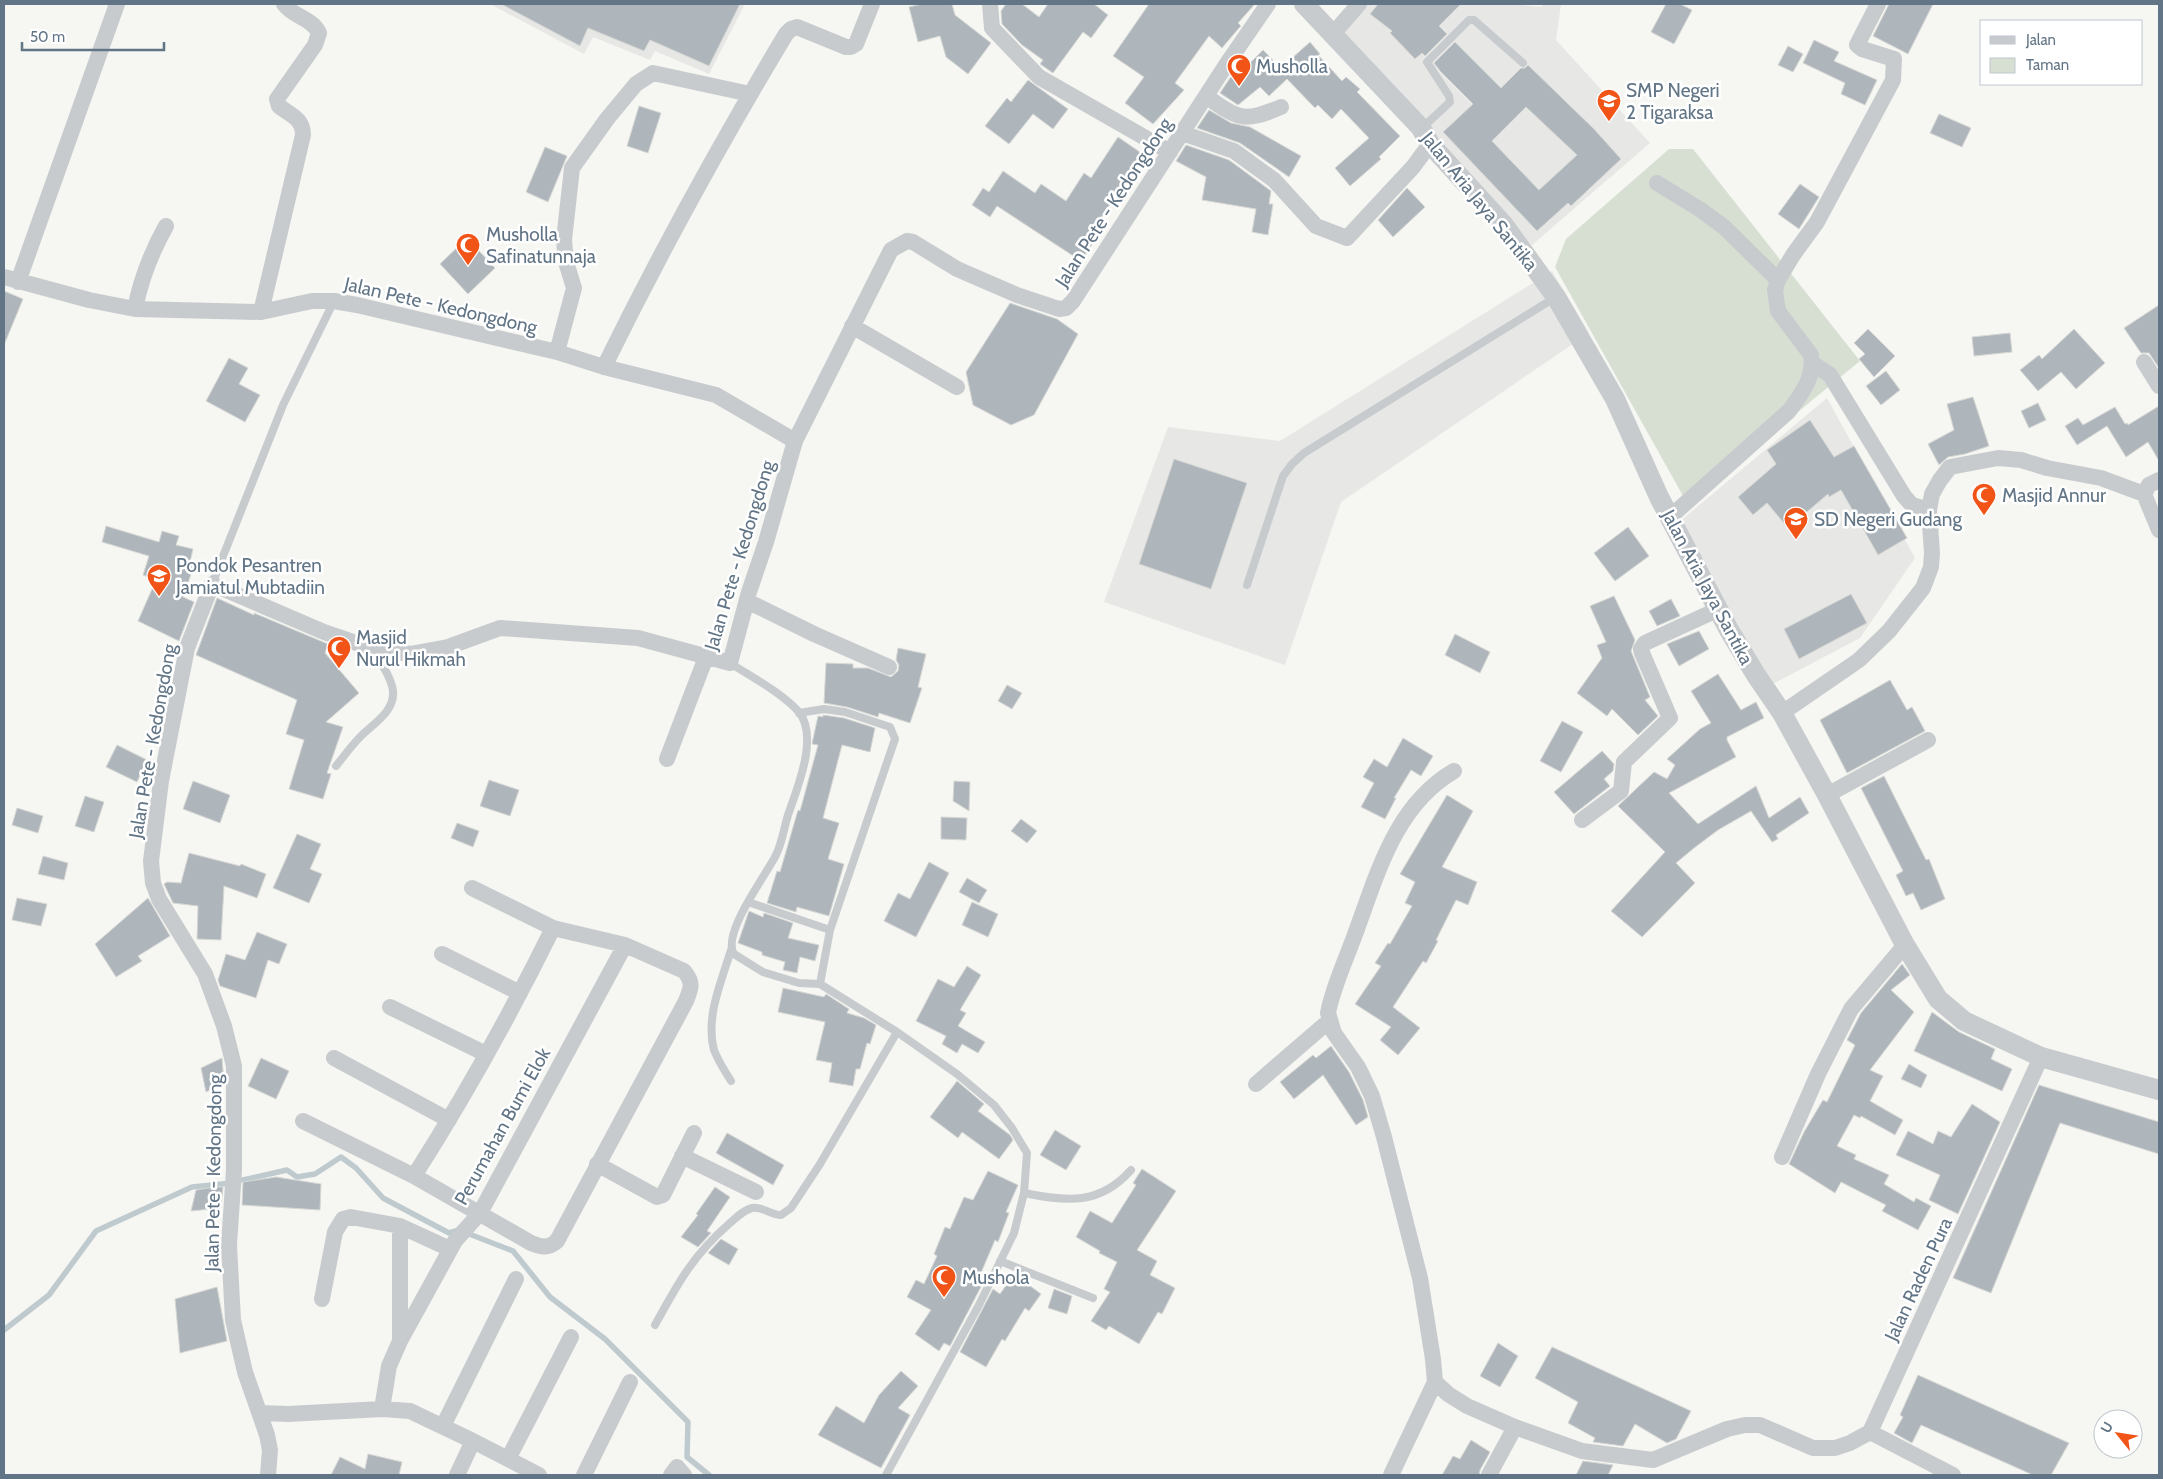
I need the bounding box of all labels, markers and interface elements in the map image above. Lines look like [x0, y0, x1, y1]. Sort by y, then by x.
scale bar [22, 20, 165, 52]
legend [1980, 20, 2143, 85]
text: 50 m [30, 28, 65, 46]
text: Jalan [2025, 31, 2056, 49]
mosque icon: Musholla [1226, 53, 1252, 87]
place label: Musholla [1256, 55, 1328, 78]
text: Taman [2026, 56, 2069, 74]
place label: SMP Negeri 2 Tigaraksa [1626, 79, 1720, 124]
school or university icon: SMP Negeri 2 Tigaraksa [1596, 88, 1622, 122]
street label: Jalan Pete - Kedongdong [1050, 113, 1177, 292]
street label: Jalan Aria Jaya Santika [1416, 126, 1543, 276]
place label: Musholla Safinatunnaja [486, 223, 596, 268]
mosque icon: Musholla Safinatunnaja [455, 232, 481, 266]
street label: Jalan Pete - Kedongdong [341, 272, 540, 339]
street label: Jalan Pete - Kedongdong [699, 457, 779, 654]
mosque icon: Masjid Annur [1971, 482, 1997, 516]
place label: Masjid Annur [2002, 484, 2106, 507]
street label: Jalan Aria Jaya Santika [1656, 505, 1758, 669]
school or university icon: SD Negeri Gudang [1783, 506, 1809, 540]
place label: SD Negeri Gudang [1814, 508, 1962, 531]
place label: Pondok Pesantren Jamiatul Mubtadiin [175, 554, 325, 599]
school or university icon: Pondok Pesantren Jamiatul Mubtadiin [146, 563, 172, 597]
place label: Masjid Nurul Hikmah [356, 626, 466, 671]
mosque icon: Masjid Nurul Hikmah [326, 635, 352, 669]
street label: Jalan Pete - Kedongdong [124, 641, 181, 841]
street label: Perumahan Bumi Elok [450, 1043, 556, 1209]
street label: Jalan Pete - Kedongdong [200, 1074, 227, 1273]
street label: Jalan Raden Pura [1879, 1214, 1957, 1346]
mosque icon: Mushola [931, 1264, 957, 1298]
place label: Mushola [962, 1266, 1029, 1289]
north arrow [2093, 1409, 2143, 1459]
text: U [2096, 1419, 2117, 1436]

